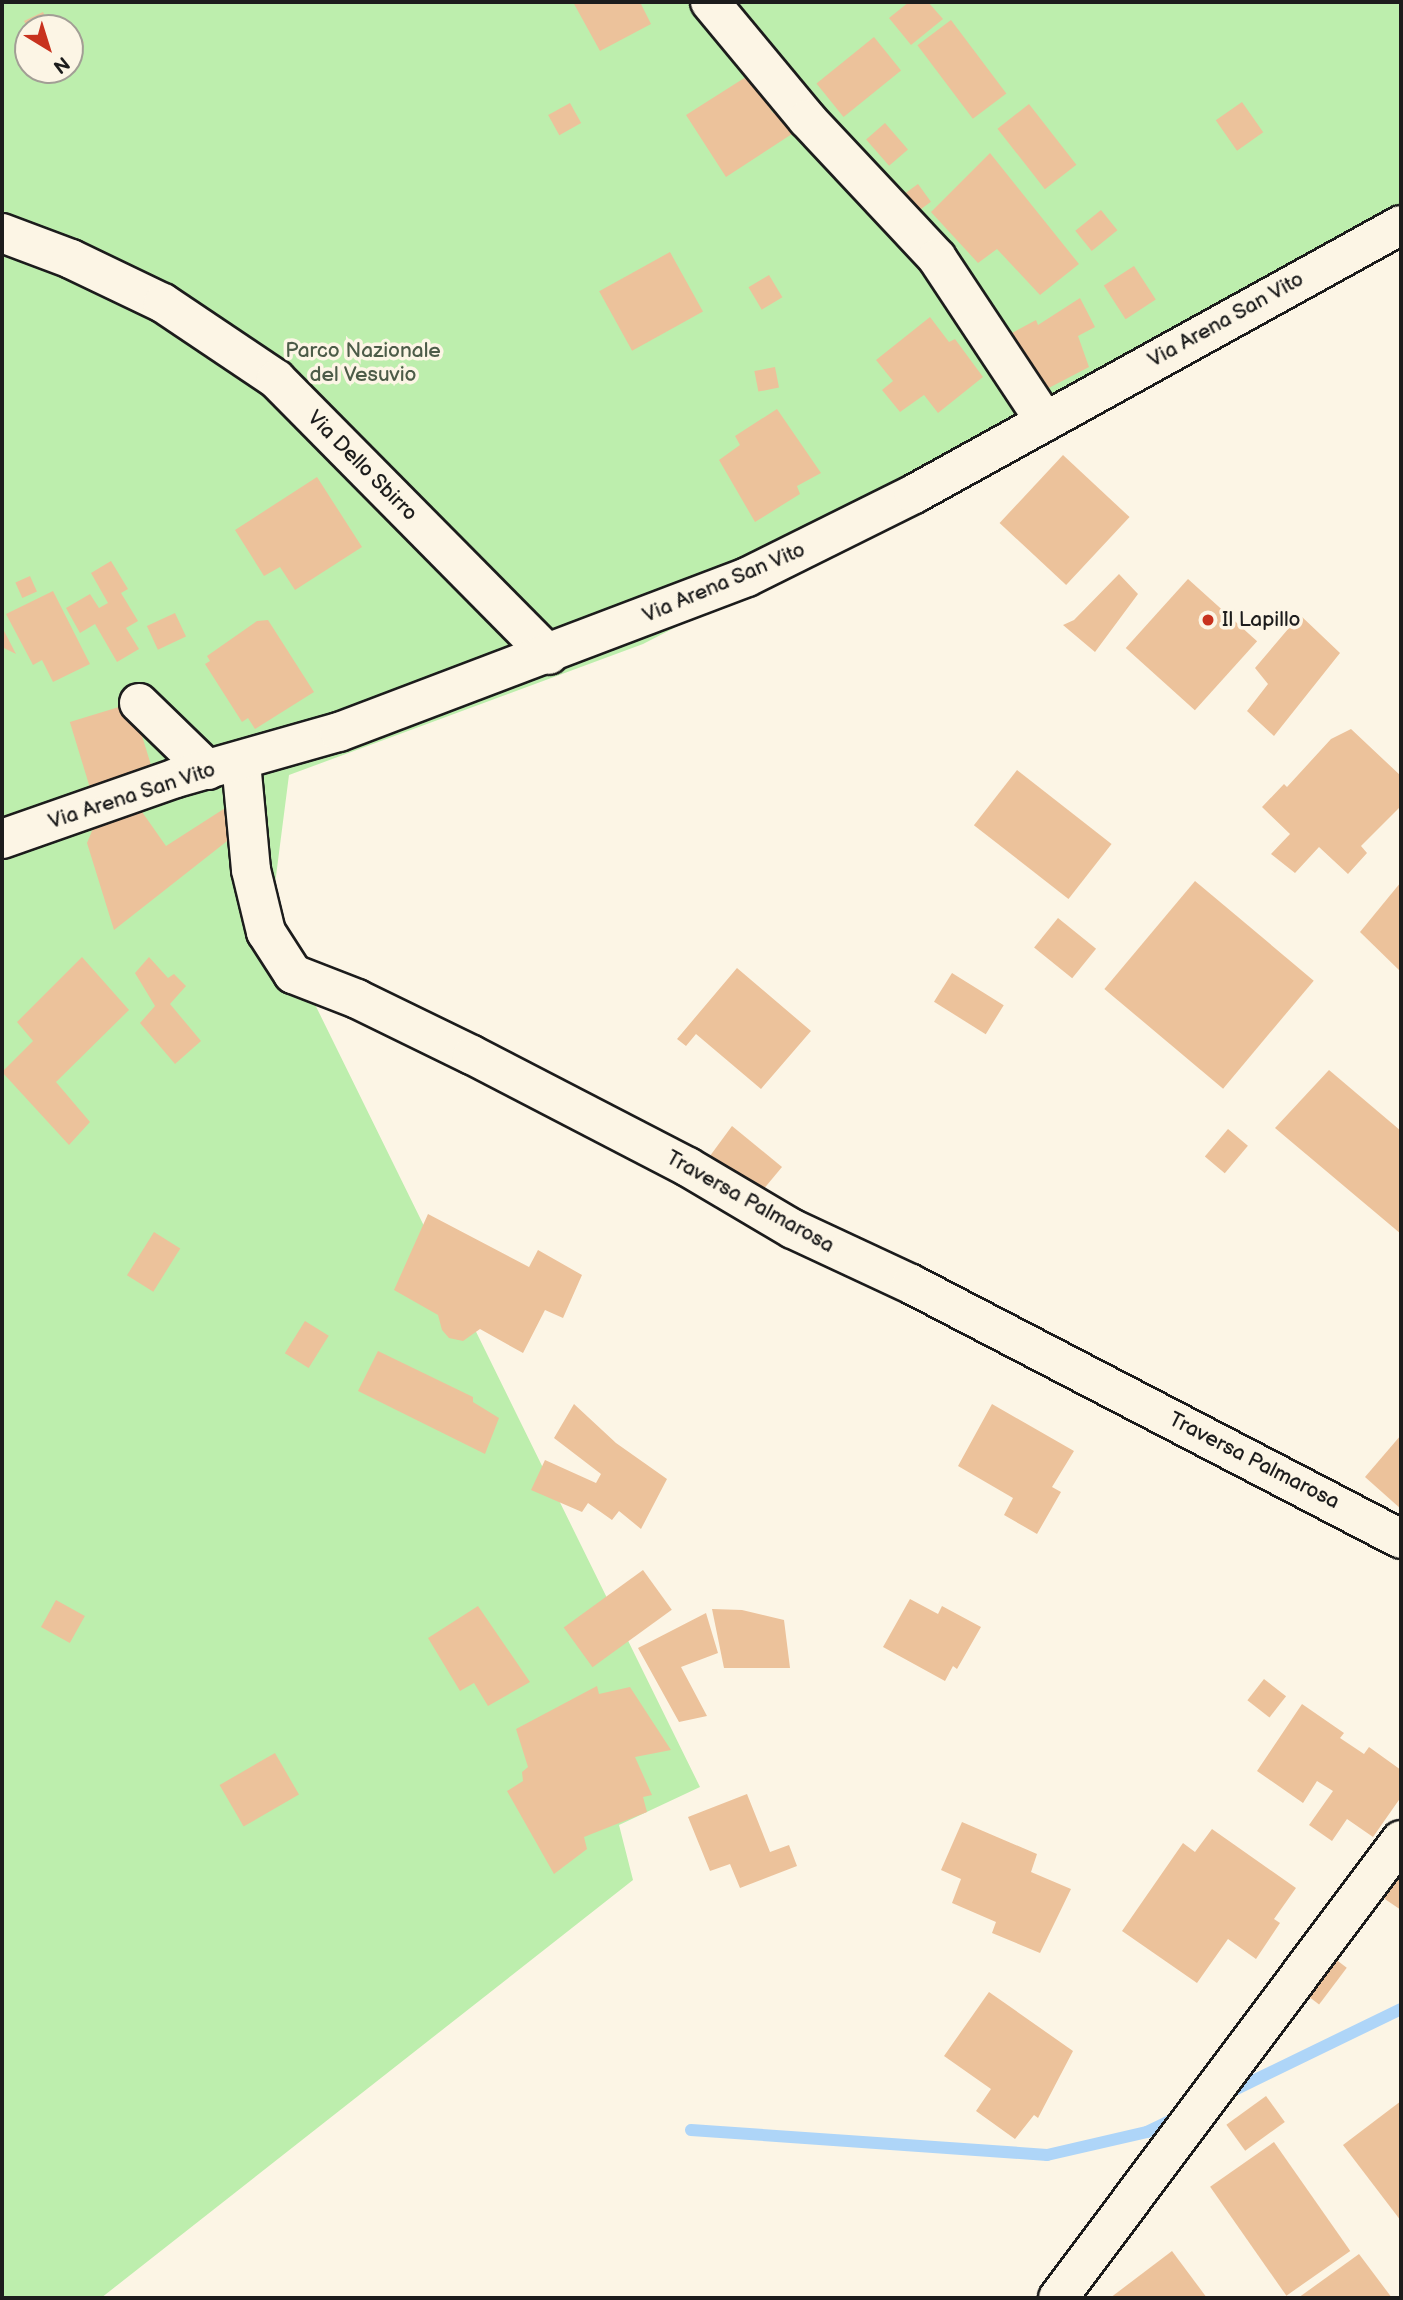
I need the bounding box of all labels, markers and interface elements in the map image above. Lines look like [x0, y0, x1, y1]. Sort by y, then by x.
north arrow [14, 14, 84, 84]
text: N [48, 51, 74, 78]
street label: Via Arena San Vito [1143, 267, 1309, 373]
park label: Parco Nazionale del Vesuvio [285, 338, 441, 388]
street label: Via Dello Sbirro [302, 406, 422, 526]
street label: Via Arena San Vito [639, 537, 809, 629]
place label: Il Lapillo [1222, 607, 1300, 633]
marker: Il Lapillo [1200, 612, 1216, 628]
street label: Via Arena San Vito [45, 757, 219, 835]
street label: Traversa Palmarosa [662, 1145, 838, 1259]
street label: Traversa Palmarosa [1165, 1407, 1343, 1515]

